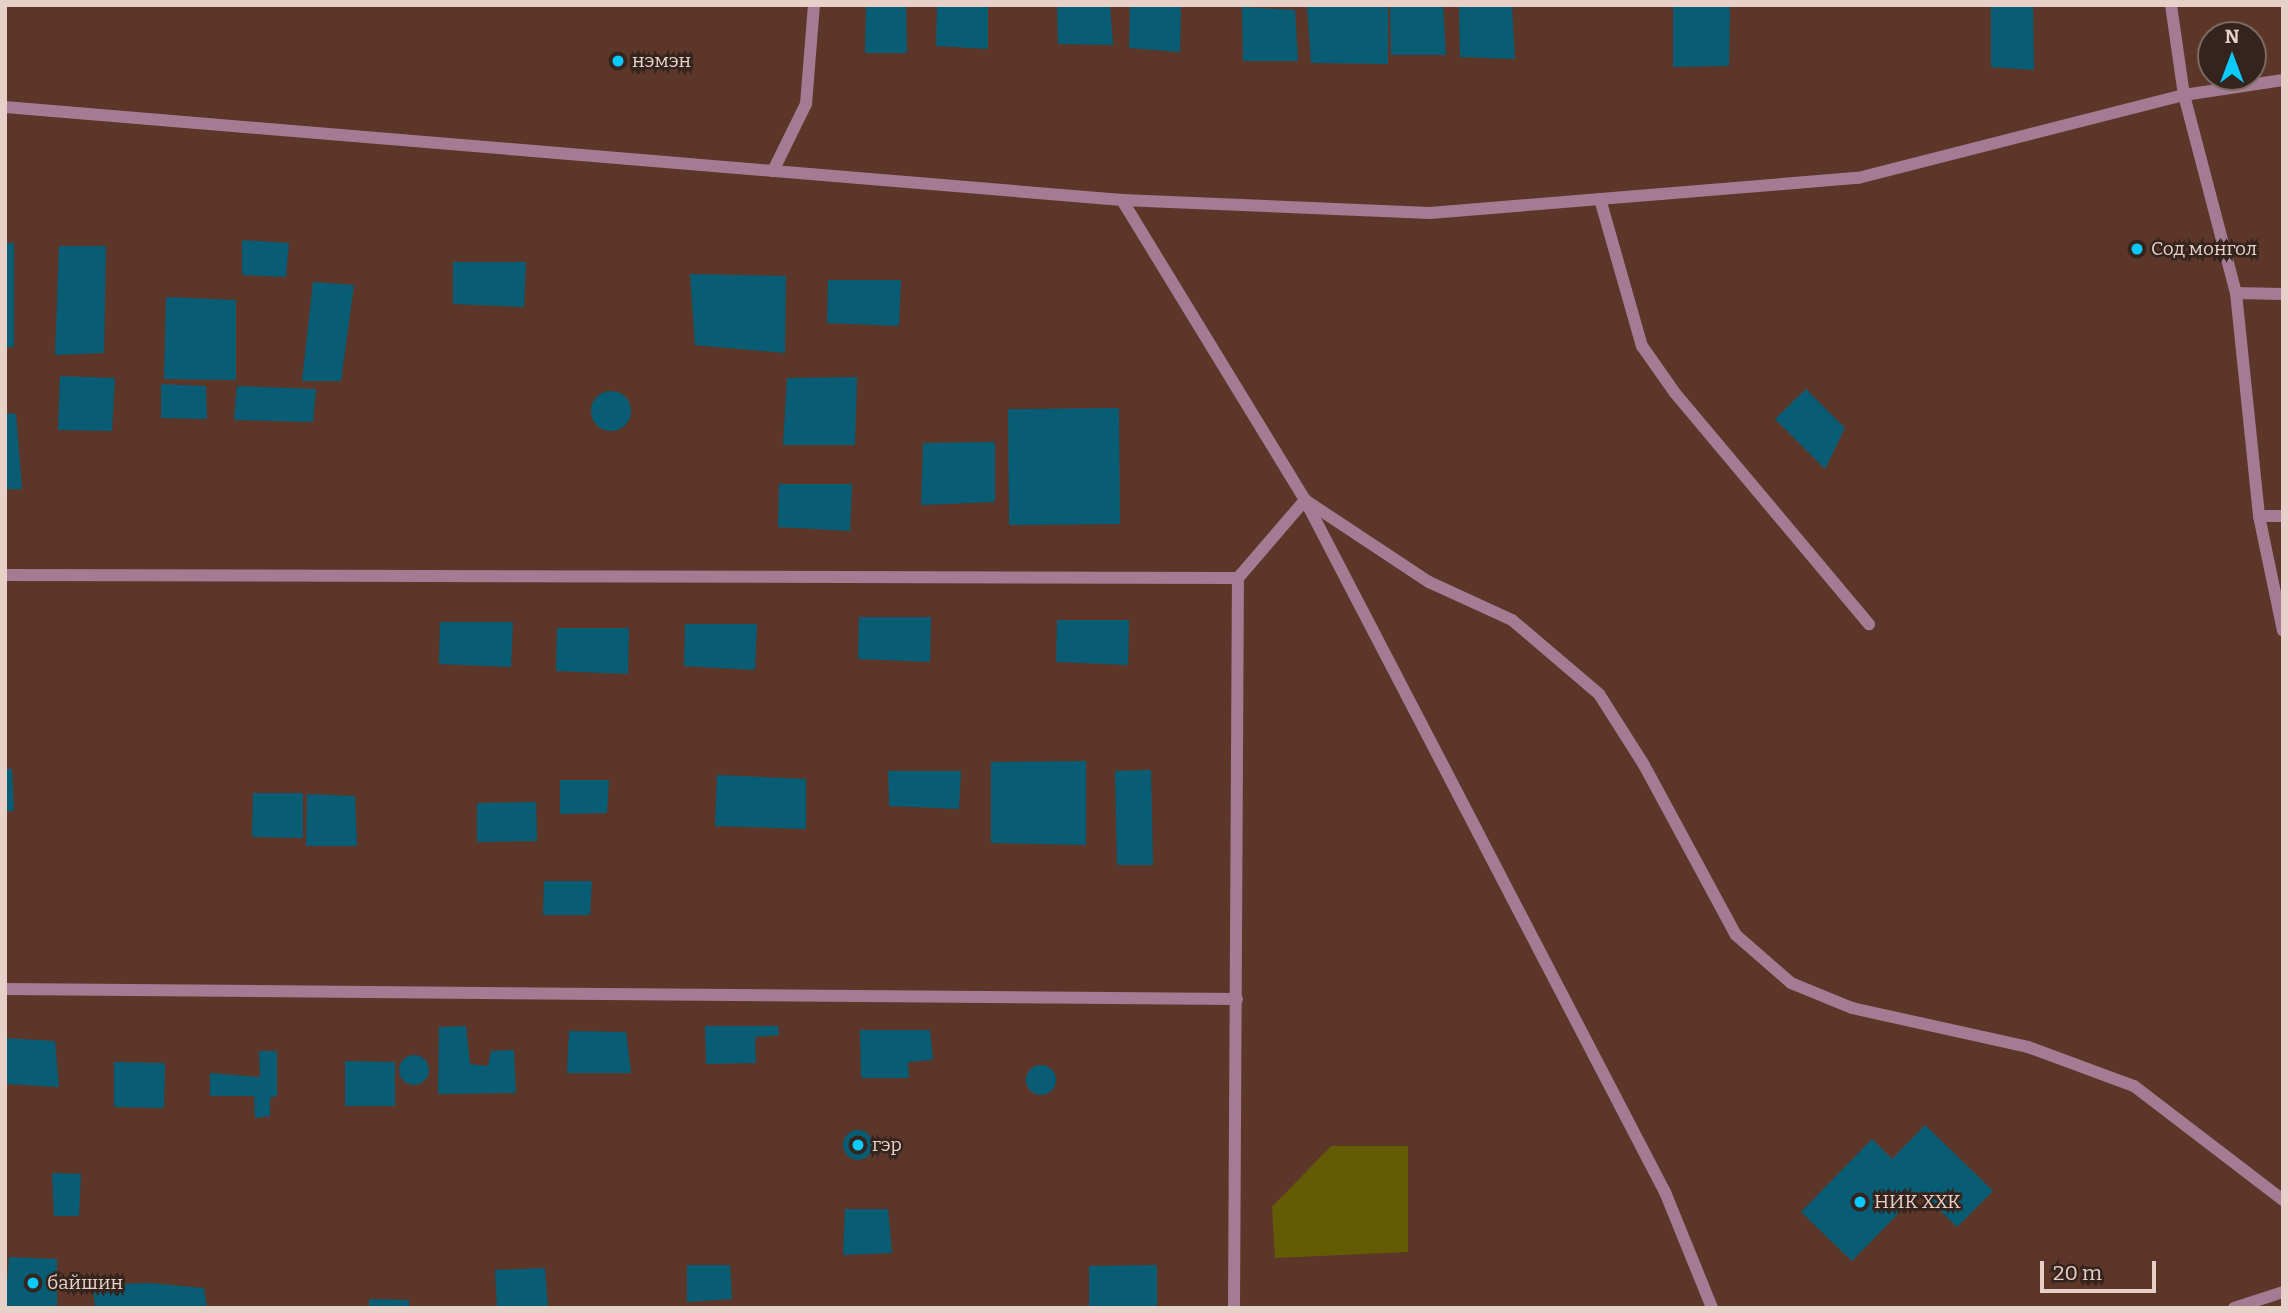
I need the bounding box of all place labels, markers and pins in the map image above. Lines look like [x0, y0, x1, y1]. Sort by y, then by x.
place label: нэмэн [632, 50, 691, 72]
marker: нэмэн [610, 53, 626, 69]
place label: Сод монгол [2151, 238, 2257, 260]
marker: Сод монгол [2129, 241, 2145, 257]
place label: гэр [872, 1134, 902, 1156]
marker: гэр [850, 1137, 866, 1153]
place label: НИК ХХК [1874, 1191, 1961, 1213]
marker: НИК ХХК [1852, 1194, 1868, 1210]
place label: байшин [47, 1272, 123, 1294]
marker: байшин [25, 1275, 41, 1291]

